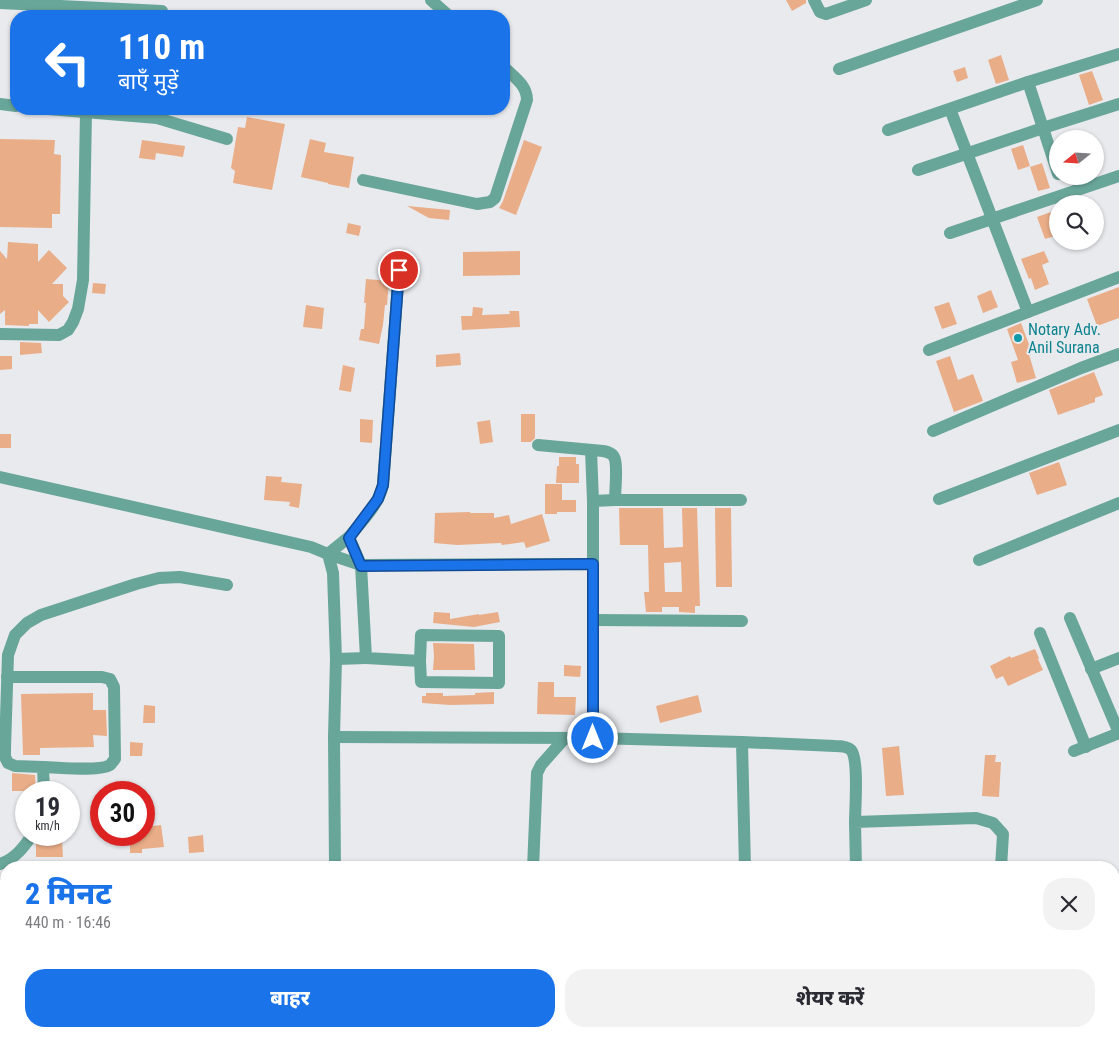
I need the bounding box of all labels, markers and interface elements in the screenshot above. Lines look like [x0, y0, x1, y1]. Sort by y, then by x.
text: 110 m [118, 27, 205, 68]
icon: left [35, 30, 100, 95]
text: बाएँ मुड़ें [118, 69, 178, 94]
north arrow [1049, 130, 1104, 185]
map controls [1049, 130, 1104, 250]
button: search [1049, 195, 1104, 250]
pin [378, 249, 420, 291]
icon: arrive [385, 256, 413, 284]
place label: Notary Adv. Anil Surana [1028, 320, 1101, 357]
marker: Notary Adv. Anil Surana [1012, 332, 1024, 344]
position arrow [566, 711, 618, 763]
speed limit sign: 30 [90, 781, 155, 846]
text: 19 [35, 793, 60, 822]
text: km/h [35, 819, 60, 833]
text: 2 मिनट [25, 876, 112, 911]
button: close [1043, 878, 1095, 930]
text: 440 m · 16:46 [25, 913, 111, 932]
button: बाहर [25, 969, 555, 1027]
button: शेयर करें [565, 969, 1095, 1027]

